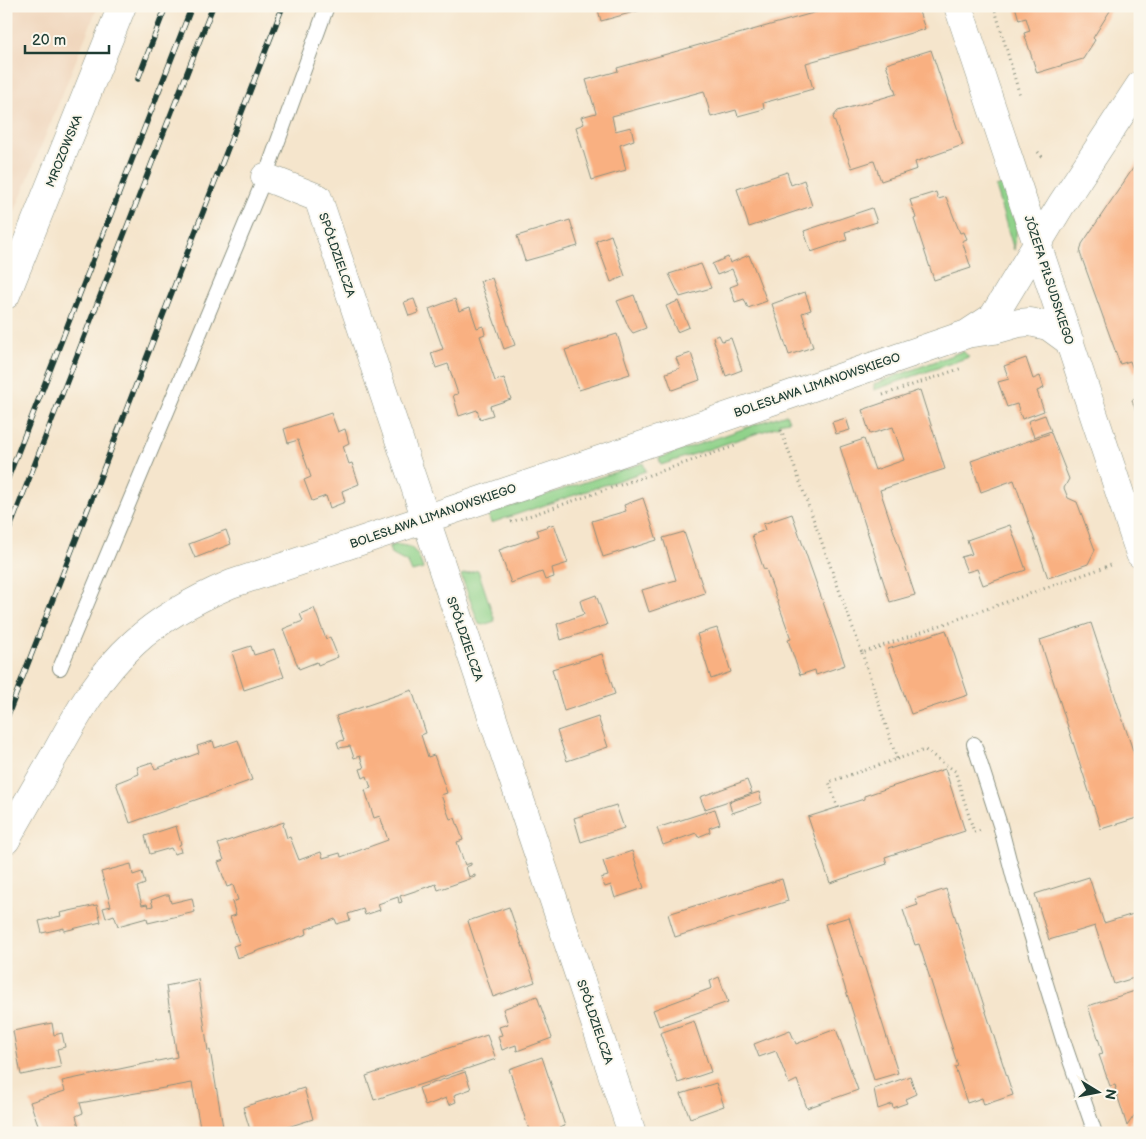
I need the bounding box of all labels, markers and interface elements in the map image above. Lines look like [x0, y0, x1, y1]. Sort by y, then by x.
scale bar [25, 22, 109, 54]
text: 20 m [32, 31, 66, 50]
street label: MROZOWSKA [43, 112, 86, 189]
street label: SPÓŁDZIELCZA [315, 210, 360, 300]
street label: JÓZEFA PIŁSUDSKIEGO [1020, 213, 1078, 347]
street label: BOLESŁAWA LIMANOWSKIEGO [732, 350, 902, 421]
street label: BOLESŁAWA LIMANOWSKIEGO [348, 481, 518, 552]
street label: SPÓŁDZIELCZA [443, 594, 488, 684]
street label: SPÓŁDZIELCZA [573, 977, 618, 1067]
north arrow [1074, 1066, 1124, 1116]
text: N [1101, 1088, 1120, 1101]

